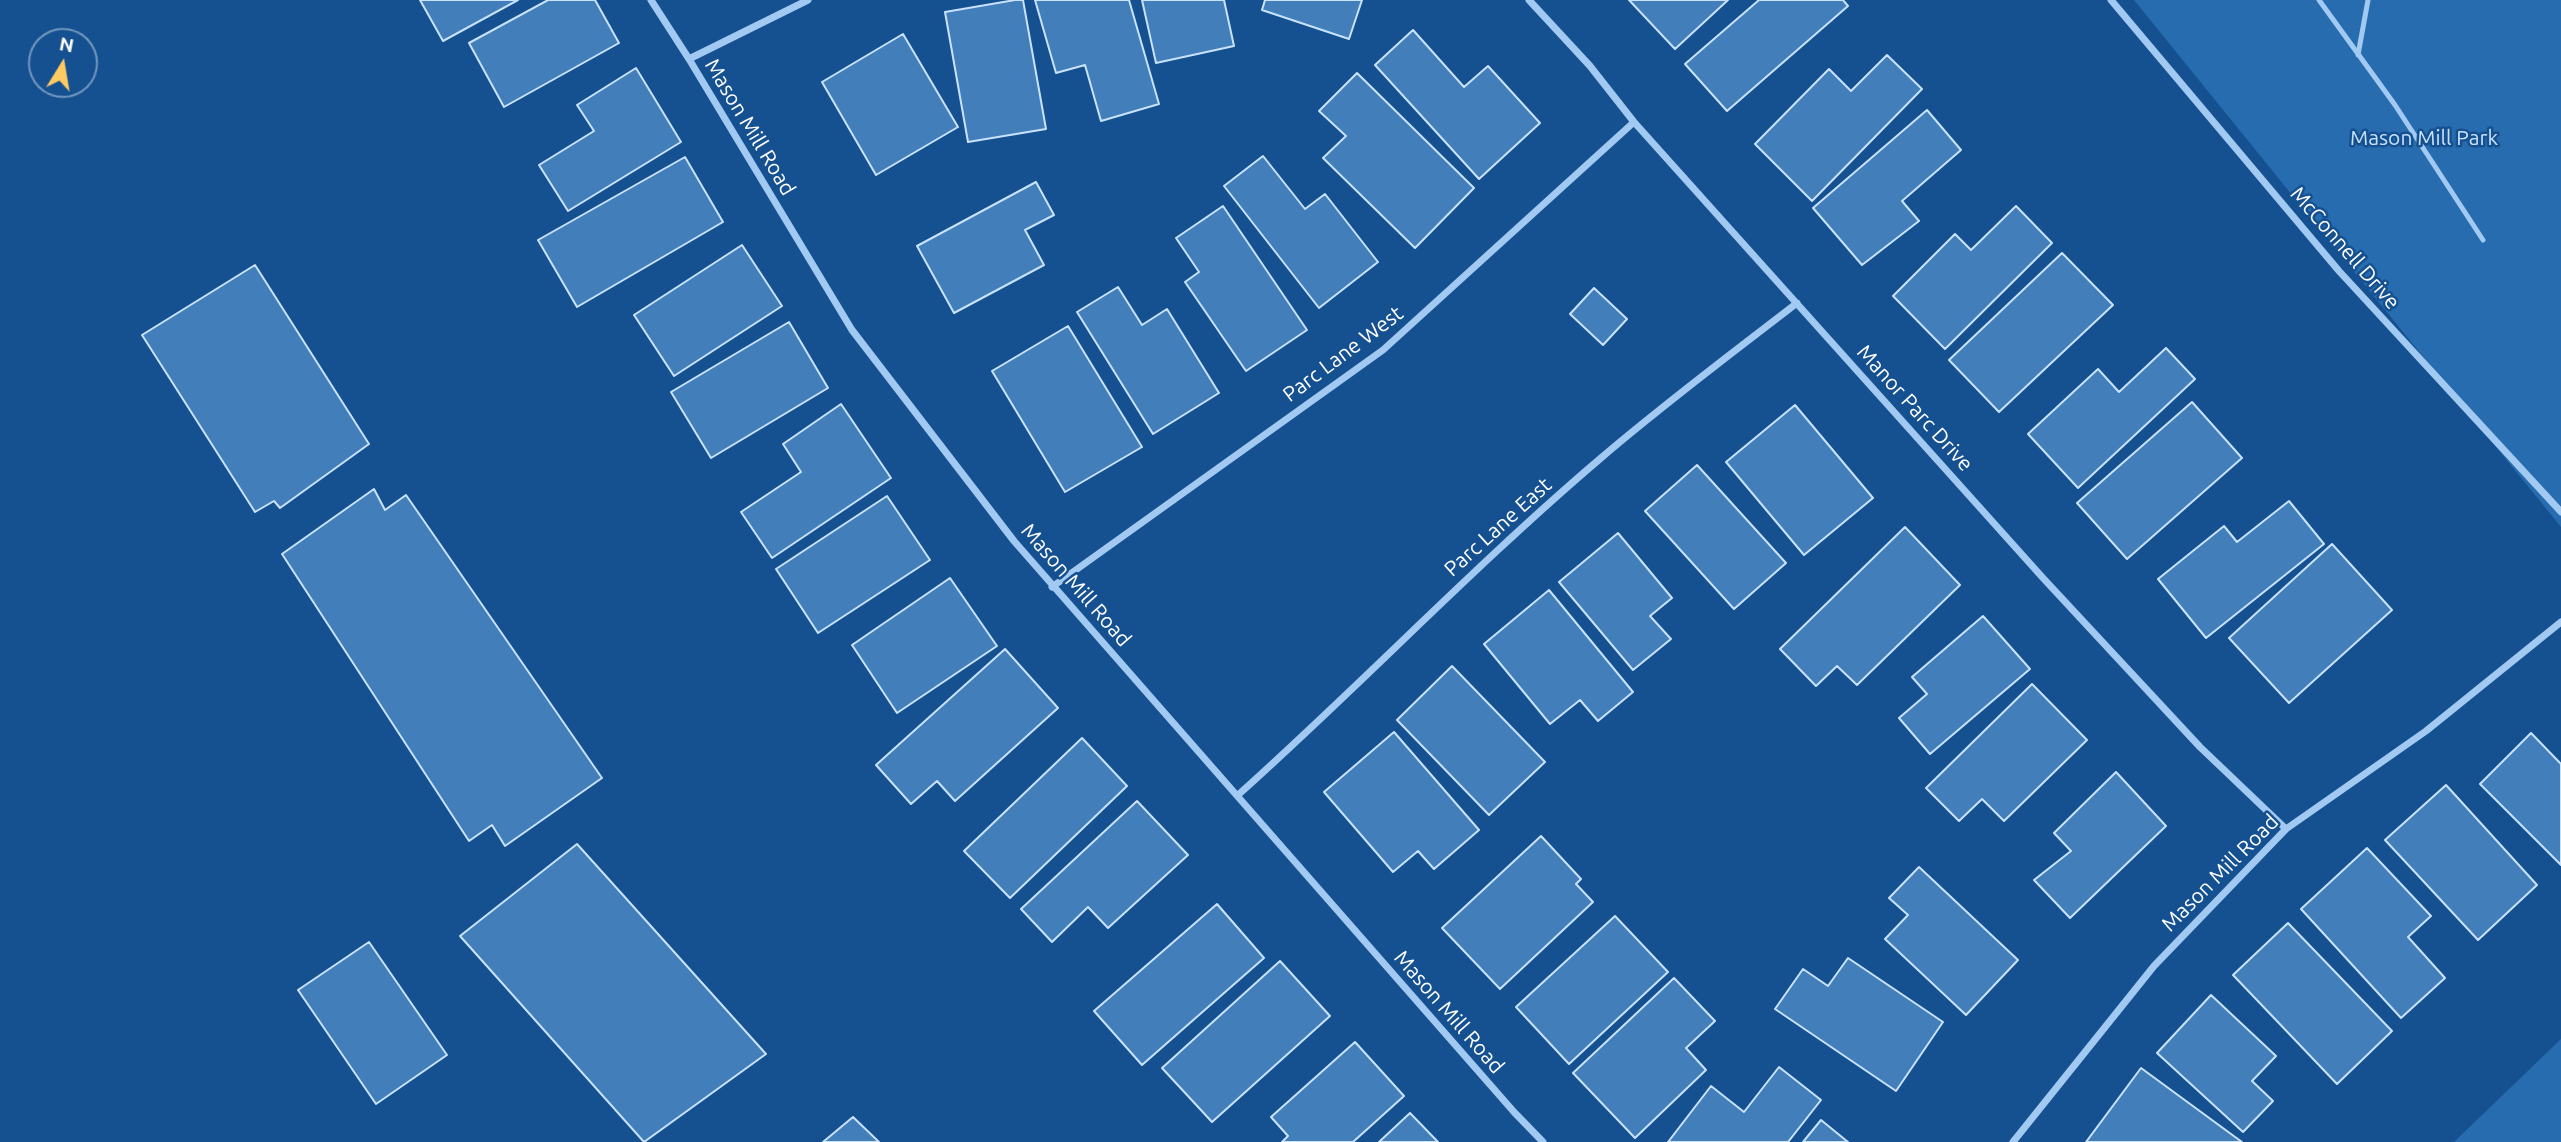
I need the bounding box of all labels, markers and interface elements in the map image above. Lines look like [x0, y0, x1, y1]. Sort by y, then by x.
north arrow [28, 28, 98, 98]
text: N [58, 32, 76, 57]
street label: Mason Mill Road [699, 54, 801, 200]
park label: Mason Mill Park [2350, 125, 2498, 151]
street label: McConnell Drive [2285, 182, 2405, 314]
street label: Parc Lane West [1278, 301, 1408, 407]
street label: Manor Parc Drive [1852, 340, 1978, 476]
street label: Parc Lane East [1439, 472, 1557, 582]
street label: Mason Mill Road [1016, 518, 1136, 652]
street label: Mason Mill Road [2156, 809, 2284, 937]
street label: Mason Mill Road [1389, 945, 1509, 1079]

